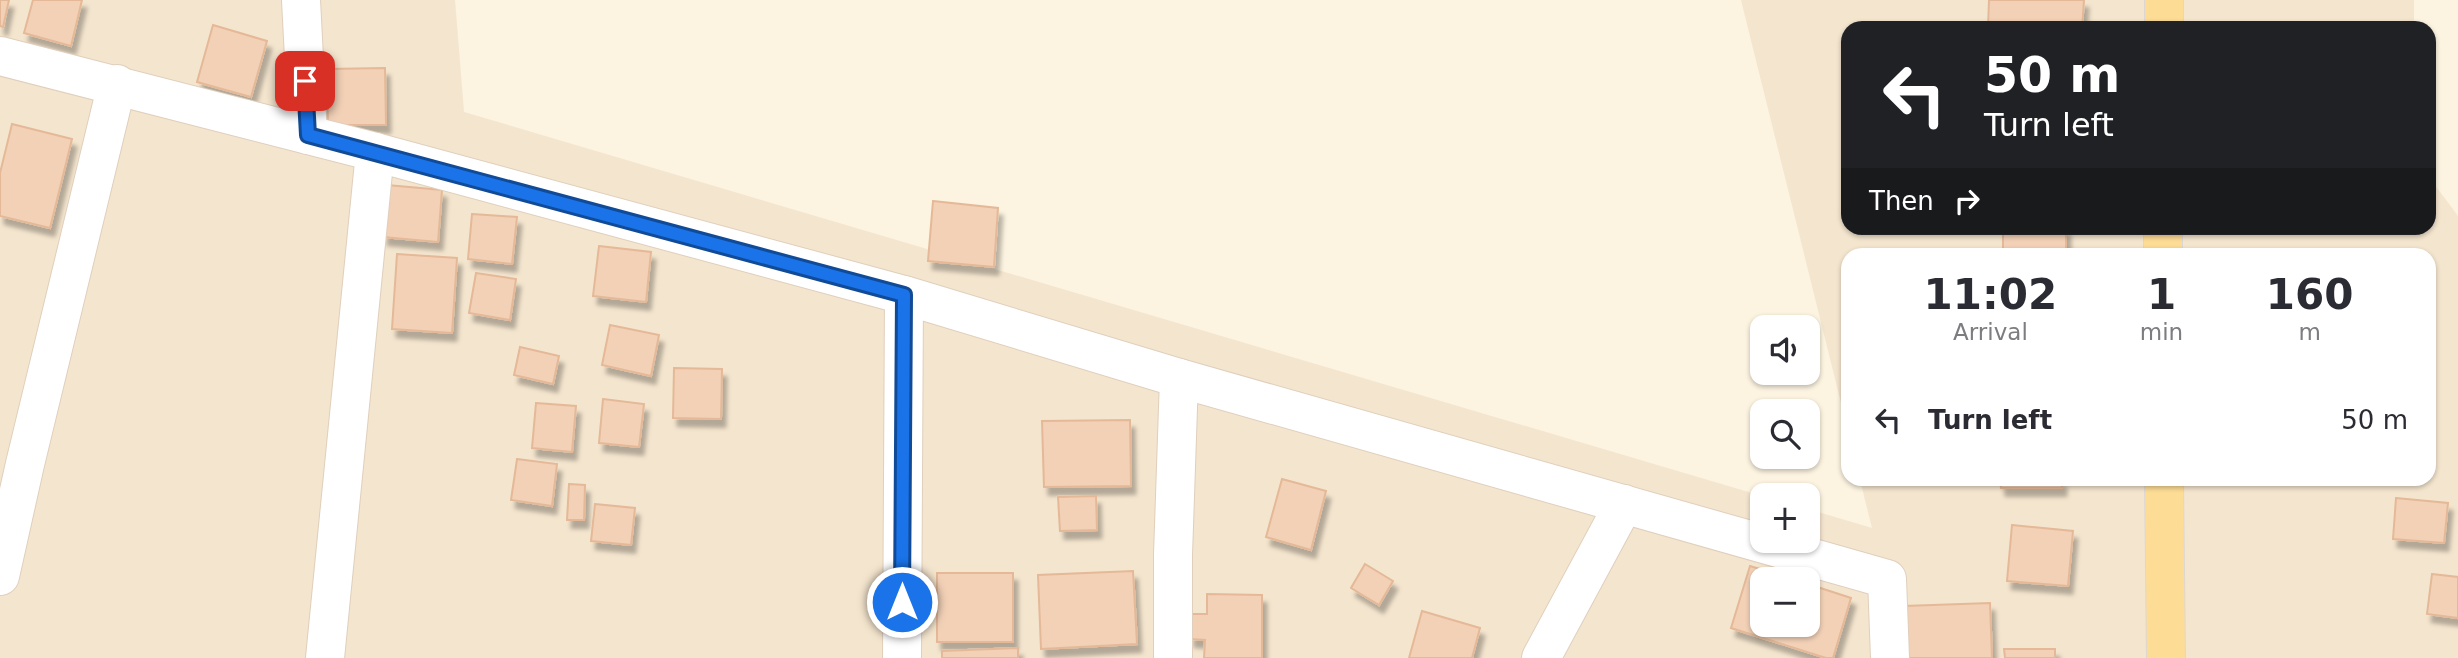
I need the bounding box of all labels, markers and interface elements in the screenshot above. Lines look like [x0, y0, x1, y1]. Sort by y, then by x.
text: 50 m [1984, 47, 2120, 104]
icon: left [1869, 49, 1960, 140]
pin [275, 51, 335, 111]
icon: arrive [286, 62, 324, 100]
text: Turn left [1984, 106, 2114, 144]
icon: right [1948, 182, 1986, 220]
text: Then [1869, 186, 1934, 216]
text: 11:02 [1924, 270, 2057, 319]
text: 1 [2147, 270, 2176, 319]
text: 160 [2266, 270, 2353, 319]
map controls [1750, 315, 1820, 637]
button: sound [1750, 315, 1820, 385]
text: Arrival [1953, 319, 2028, 345]
text: min [2140, 319, 2183, 345]
text: m [2298, 319, 2321, 345]
button: search [1750, 399, 1820, 469]
icon: left [1869, 401, 1907, 439]
text: Turn left [1928, 405, 2052, 435]
text: 50 m [2341, 405, 2408, 435]
button: + [1750, 483, 1820, 553]
position arrow [865, 565, 939, 639]
button: − [1750, 567, 1820, 637]

